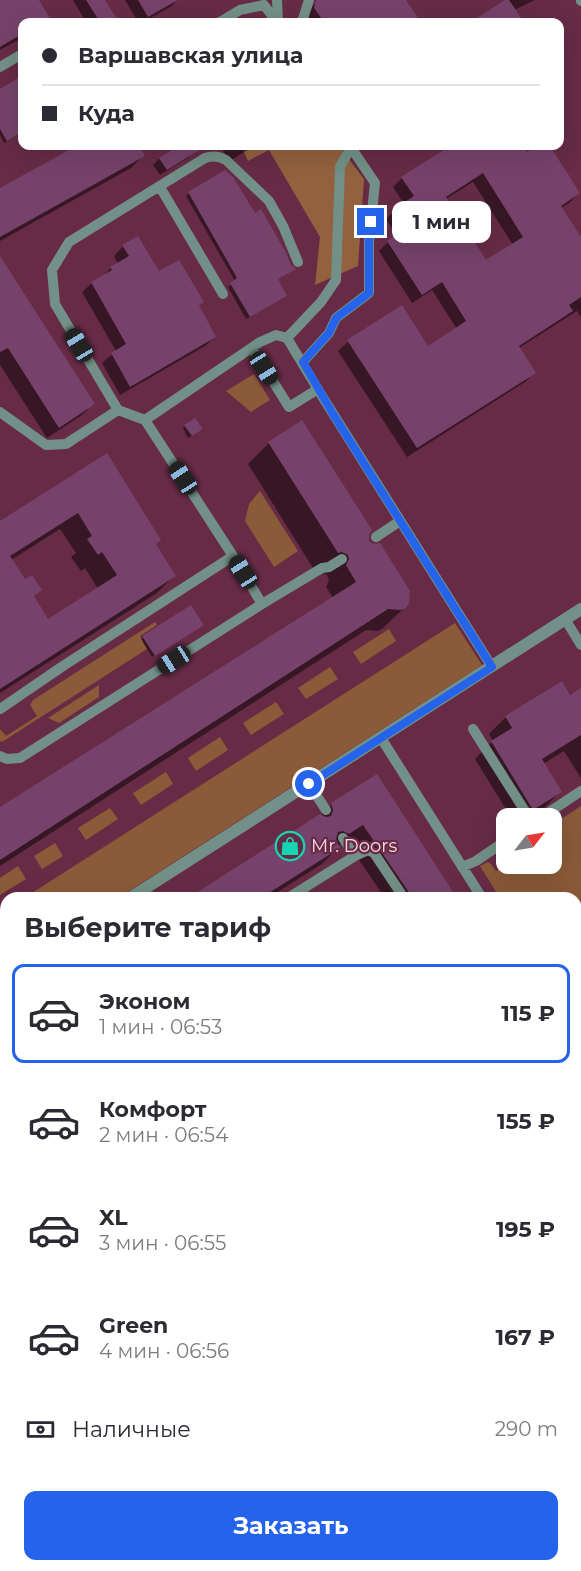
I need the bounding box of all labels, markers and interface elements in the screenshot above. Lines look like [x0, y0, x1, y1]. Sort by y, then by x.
text: Варшавская улица [78, 42, 303, 69]
text: Куда [78, 100, 135, 127]
callout: 1 мин [392, 201, 491, 243]
route end [357, 208, 384, 235]
text: 1 мин [413, 210, 470, 234]
car [62, 325, 96, 365]
car [247, 348, 281, 388]
car [166, 458, 200, 498]
car [226, 552, 260, 592]
car [154, 643, 194, 677]
route start [295, 770, 322, 797]
north arrow [496, 808, 562, 874]
map controls [496, 808, 562, 874]
shop icon: Mr. Doors [274, 830, 306, 862]
place label: Mr. Doors [311, 835, 397, 857]
text: Выберите тариф [24, 911, 271, 944]
icon: car [27, 987, 81, 1041]
text: Эконом [99, 988, 190, 1015]
text: 115 ₽ [501, 1000, 555, 1027]
text: 1 мин · 06:53 [99, 1015, 222, 1039]
icon: car [27, 1095, 81, 1149]
text: Комфорт [99, 1096, 207, 1123]
text: 155 ₽ [497, 1108, 555, 1135]
text: 2 мин · 06:54 [99, 1123, 228, 1147]
icon: car [27, 1203, 81, 1257]
text: XL [99, 1204, 128, 1231]
text: 195 ₽ [496, 1216, 555, 1243]
text: 3 мин · 06:55 [99, 1231, 226, 1255]
icon: car [27, 1311, 81, 1365]
text: Green [99, 1312, 168, 1339]
text: 167 ₽ [496, 1324, 555, 1351]
text: 4 мин · 06:56 [99, 1339, 229, 1363]
icon: cash [24, 1413, 57, 1446]
text: Наличные [72, 1416, 191, 1443]
text: 290 m [495, 1417, 558, 1441]
button: Заказать [24, 1491, 558, 1560]

